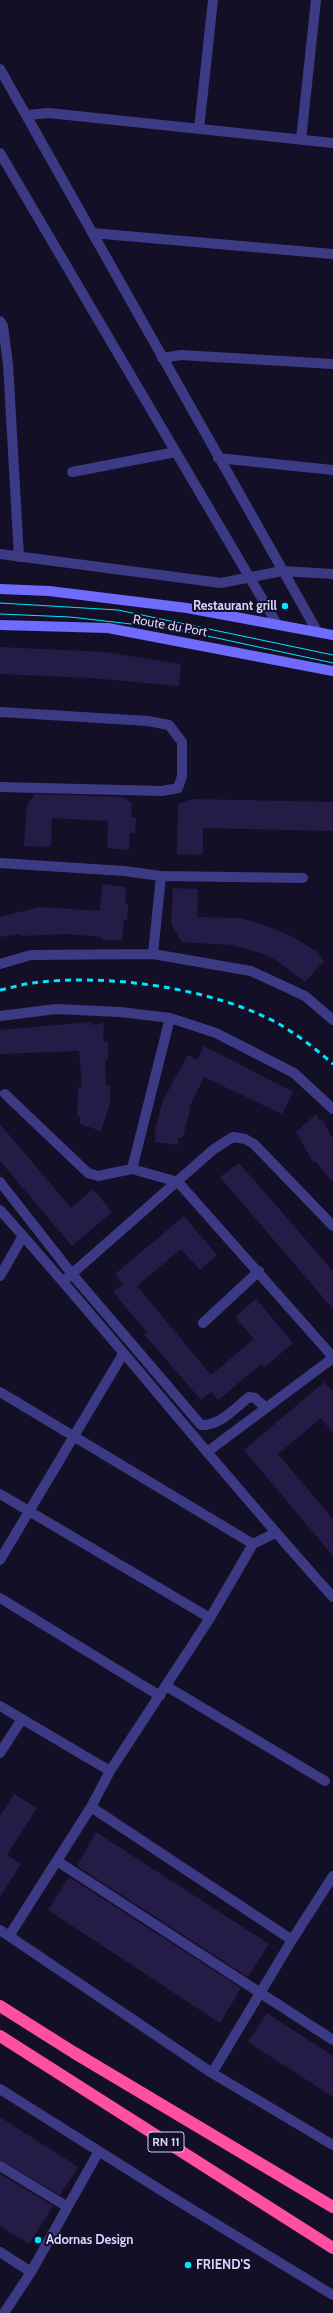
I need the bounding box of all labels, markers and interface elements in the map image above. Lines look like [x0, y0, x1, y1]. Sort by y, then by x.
place label: Restaurant grill [193, 598, 277, 614]
marker: Restaurant grill [280, 601, 290, 611]
street label: Route du Port [132, 612, 208, 640]
road number: RN 11 [148, 2132, 184, 2152]
place label: Adornas Design [46, 2232, 133, 2248]
marker: Adornas Design [33, 2235, 43, 2245]
place label: FRIEND'S [196, 2257, 250, 2273]
marker: FRIEND'S [183, 2260, 193, 2270]

